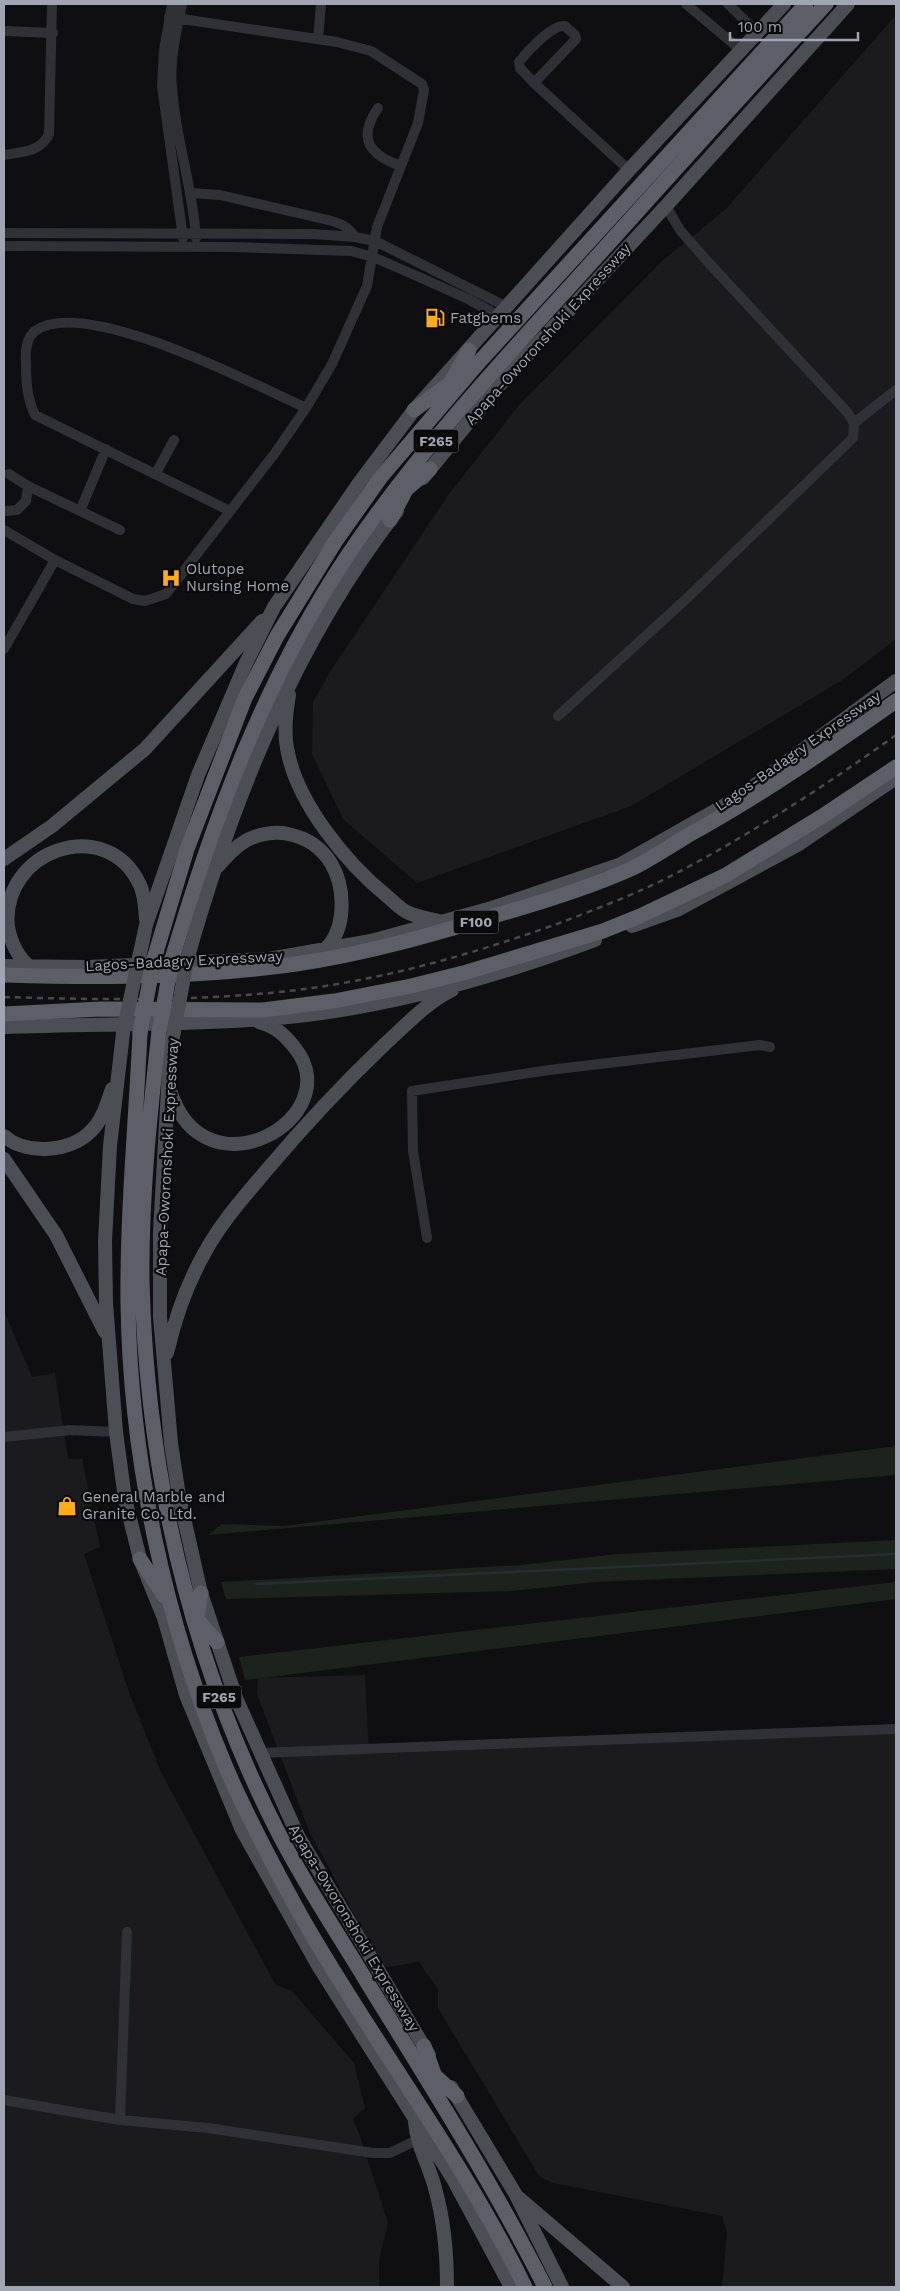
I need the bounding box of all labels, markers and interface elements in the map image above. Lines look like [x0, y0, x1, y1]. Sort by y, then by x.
scale bar [730, 10, 858, 42]
text: 100 m [738, 18, 782, 36]
street label: Apapa-Oworonshoki Expressway [462, 239, 635, 429]
fuel station icon: Fatgbems [424, 307, 446, 329]
place label: Fatgbems [450, 309, 521, 327]
road number: F265 [414, 430, 458, 452]
place label: Olutope Nursing Home [186, 560, 289, 595]
hospital icon: Olutope Nursing Home [160, 567, 182, 589]
street label: Lagos-Badagry Expressway [712, 687, 884, 815]
road number: F100 [454, 910, 498, 934]
street label: Lagos-Badagry Expressway [85, 947, 283, 975]
street label: Apapa-Oworonshoki Expressway [152, 1037, 182, 1277]
place label: General Marble and Granite Co. Ltd. [82, 1488, 225, 1523]
shop icon: General Marble and Granite Co. Ltd. [56, 1495, 78, 1517]
road number: F265 [196, 1685, 242, 1708]
street label: Apapa-Oworonshoki Expressway [285, 1821, 423, 2035]

